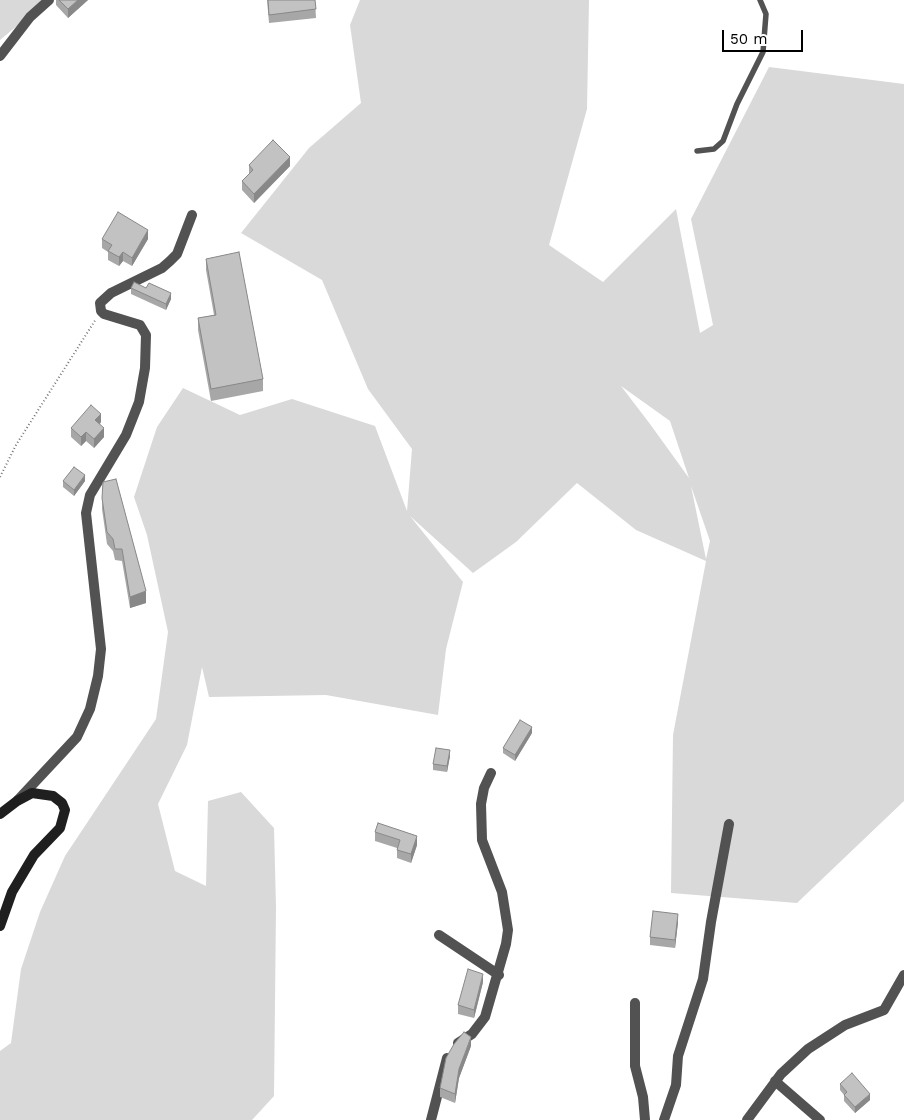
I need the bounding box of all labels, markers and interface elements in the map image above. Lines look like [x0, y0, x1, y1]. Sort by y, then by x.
scale bar [724, 20, 805, 52]
text: 50 m [730, 30, 767, 48]

